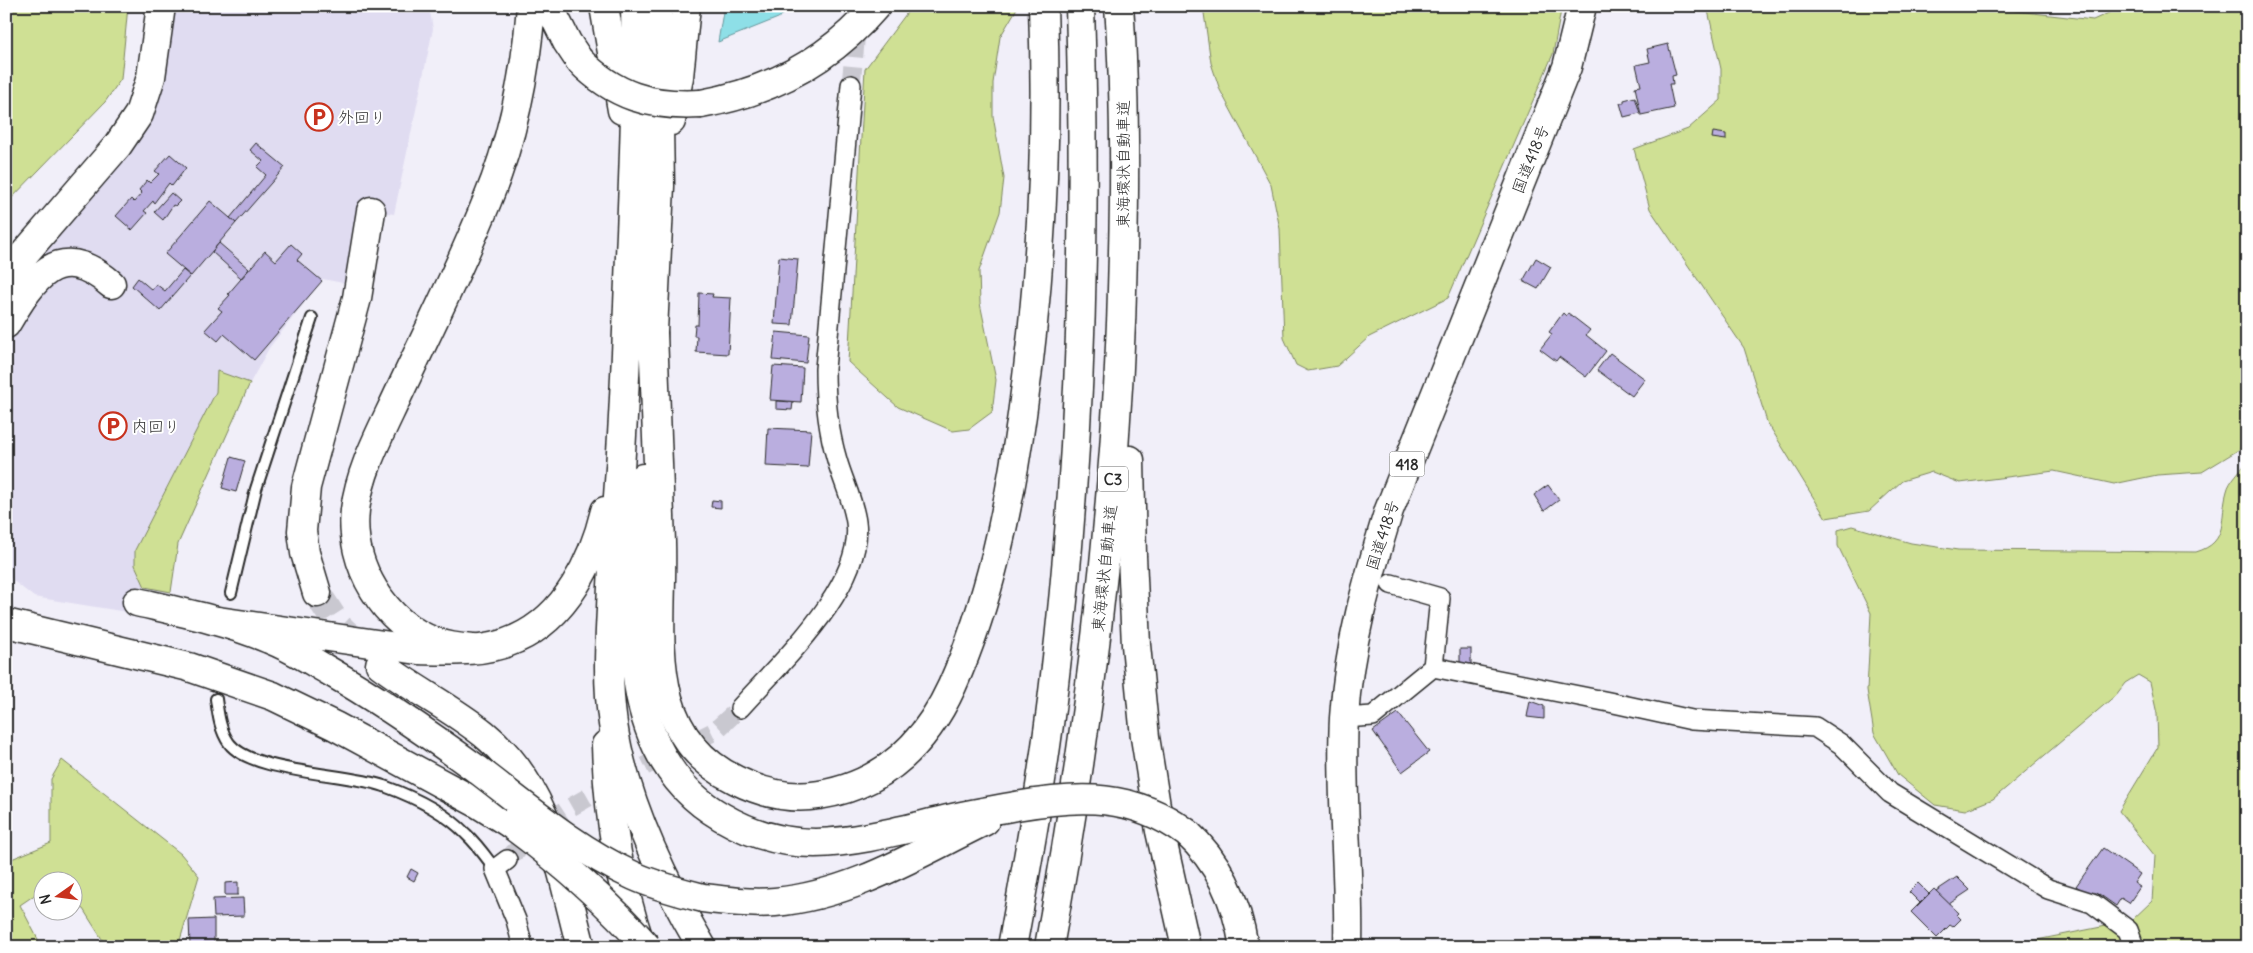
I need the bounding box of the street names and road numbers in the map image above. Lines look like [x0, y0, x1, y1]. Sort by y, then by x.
street label: 東海環状自動車道 [1113, 100, 1133, 228]
street label: 国道418号 [1507, 122, 1553, 196]
road number: 418 [1390, 452, 1424, 476]
road number: C3 [1098, 466, 1128, 492]
street label: 国道418号 [1361, 497, 1403, 573]
street label: 東海環状自動車道 [1087, 503, 1121, 633]

